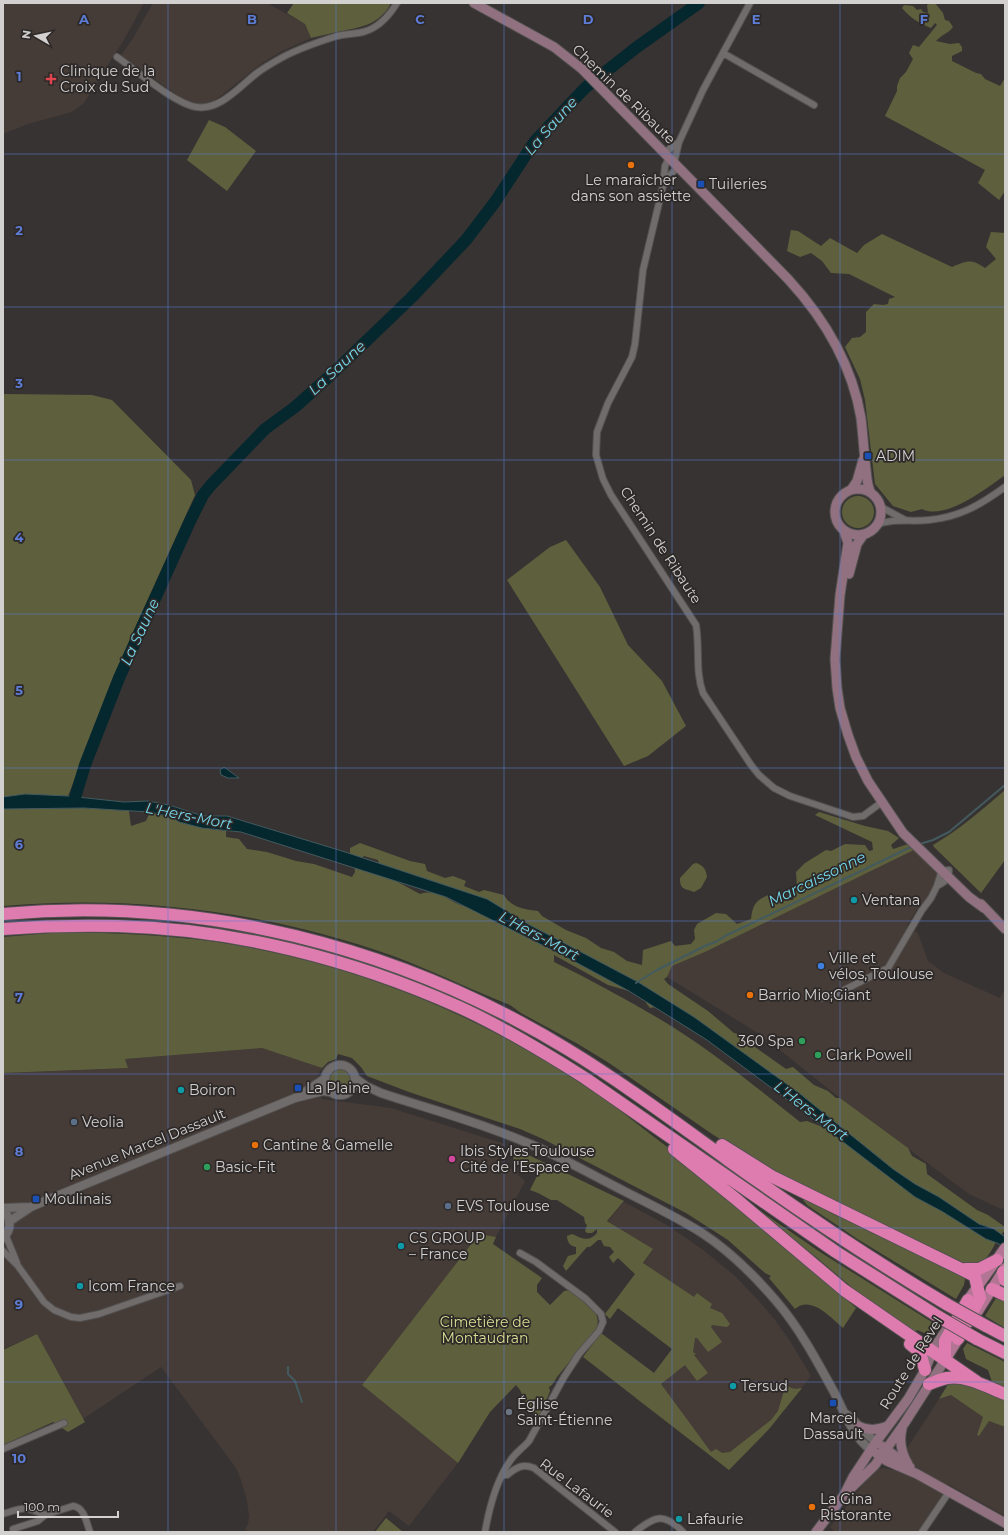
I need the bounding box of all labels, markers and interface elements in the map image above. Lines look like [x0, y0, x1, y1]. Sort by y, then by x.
text: A [78, 11, 90, 27]
text: B [247, 11, 257, 27]
text: C [415, 11, 425, 27]
text: D [583, 11, 594, 27]
text: E [752, 11, 761, 27]
text: F [920, 11, 928, 27]
north arrow [16, 16, 56, 56]
text: N [19, 29, 34, 40]
street label: Chemin de Ribaute [569, 40, 679, 148]
place label: Clinique de la Croix du Sud [60, 62, 155, 96]
text: 1 [16, 68, 22, 84]
marker: Clinique de la Croix du Sud [45, 73, 57, 85]
water label: La Saune [520, 92, 581, 159]
marker: Le maraîcher dans son assiette [626, 160, 636, 170]
place label: Le maraîcher dans son assiette [571, 171, 691, 205]
place label: Tuileries [709, 175, 767, 193]
marker: Tuileries [696, 179, 706, 189]
text: 2 [15, 222, 23, 238]
water label: La Saune [304, 336, 369, 399]
text: 3 [14, 375, 23, 391]
place label: ADIM [876, 447, 915, 465]
marker: ADIM [863, 451, 873, 461]
street label: Chemin de Ribaute [616, 483, 706, 607]
text: 4 [15, 529, 24, 545]
water label: La Saune [116, 595, 163, 668]
text: 5 [15, 682, 23, 698]
water label: L'Hers-Mort [144, 798, 234, 833]
text: 6 [15, 836, 24, 852]
water label: Marcaissonne [765, 847, 869, 910]
place label: Ventana [862, 891, 920, 909]
marker: Ventana [849, 895, 859, 905]
water label: L'Hers-Mort [496, 906, 583, 965]
place label: Ville et vélos, Toulouse [829, 949, 934, 983]
marker: Ville et vélos, Toulouse [816, 961, 826, 971]
place label: Barrio Mio;Giant [758, 986, 871, 1004]
text: 7 [15, 989, 23, 1005]
marker: Barrio Mio;Giant [745, 990, 755, 1000]
place label: 360 Spa [738, 1032, 794, 1050]
marker: 360 Spa [797, 1036, 807, 1046]
place label: Clark Powell [826, 1046, 912, 1064]
marker: Clark Powell [813, 1050, 823, 1060]
water label: L'Hers-Mort [770, 1076, 852, 1145]
place label: La Plaine [306, 1079, 370, 1097]
place label: Boiron [189, 1081, 236, 1099]
marker: La Plaine [293, 1083, 303, 1093]
marker: Boiron [176, 1085, 186, 1095]
street label: Avenue Marcel Dassault [66, 1104, 228, 1184]
place label: Veolia [82, 1113, 124, 1131]
marker: Veolia [69, 1117, 79, 1127]
place label: Cantine & Gamelle [263, 1136, 393, 1154]
marker: Cantine & Gamelle [250, 1140, 260, 1150]
place label: Ibis Styles Toulouse Cité de l'Espace [460, 1142, 595, 1176]
text: 8 [15, 1143, 24, 1159]
marker: Ibis Styles Toulouse Cité de l'Espace [447, 1154, 457, 1164]
place label: Basic-Fit [215, 1158, 276, 1176]
marker: Basic-Fit [202, 1162, 212, 1172]
place label: Moulinais [44, 1190, 112, 1208]
marker: Moulinais [31, 1194, 41, 1204]
place label: EVS Toulouse [456, 1197, 550, 1215]
marker: EVS Toulouse [443, 1201, 453, 1211]
place label: CS GROUP – France [409, 1229, 485, 1263]
marker: CS GROUP – France [396, 1241, 406, 1251]
place label: Icom France [88, 1277, 175, 1295]
marker: Icom France [75, 1281, 85, 1291]
text: 9 [15, 1296, 23, 1312]
park label: Cimetière de Montaudran [440, 1313, 530, 1347]
street label: Route de Revel [875, 1313, 947, 1413]
place label: Tersud [741, 1377, 788, 1395]
marker: Tersud [728, 1381, 738, 1391]
place label: Église Saint-Étienne [517, 1395, 612, 1429]
marker: Marcel Dassault [828, 1398, 838, 1408]
marker: Église Saint-Étienne [504, 1407, 514, 1417]
place label: Marcel Dassault [803, 1409, 864, 1443]
text: 10 [12, 1450, 26, 1466]
street label: Rue Lafaurie [536, 1454, 618, 1522]
place label: La Gina Ristorante [820, 1490, 892, 1524]
scale bar [18, 1493, 118, 1519]
text: 100 m [24, 1499, 60, 1514]
marker: La Gina Ristorante [807, 1502, 817, 1512]
place label: Lafaurie [687, 1510, 744, 1528]
marker: Lafaurie [674, 1514, 684, 1524]

